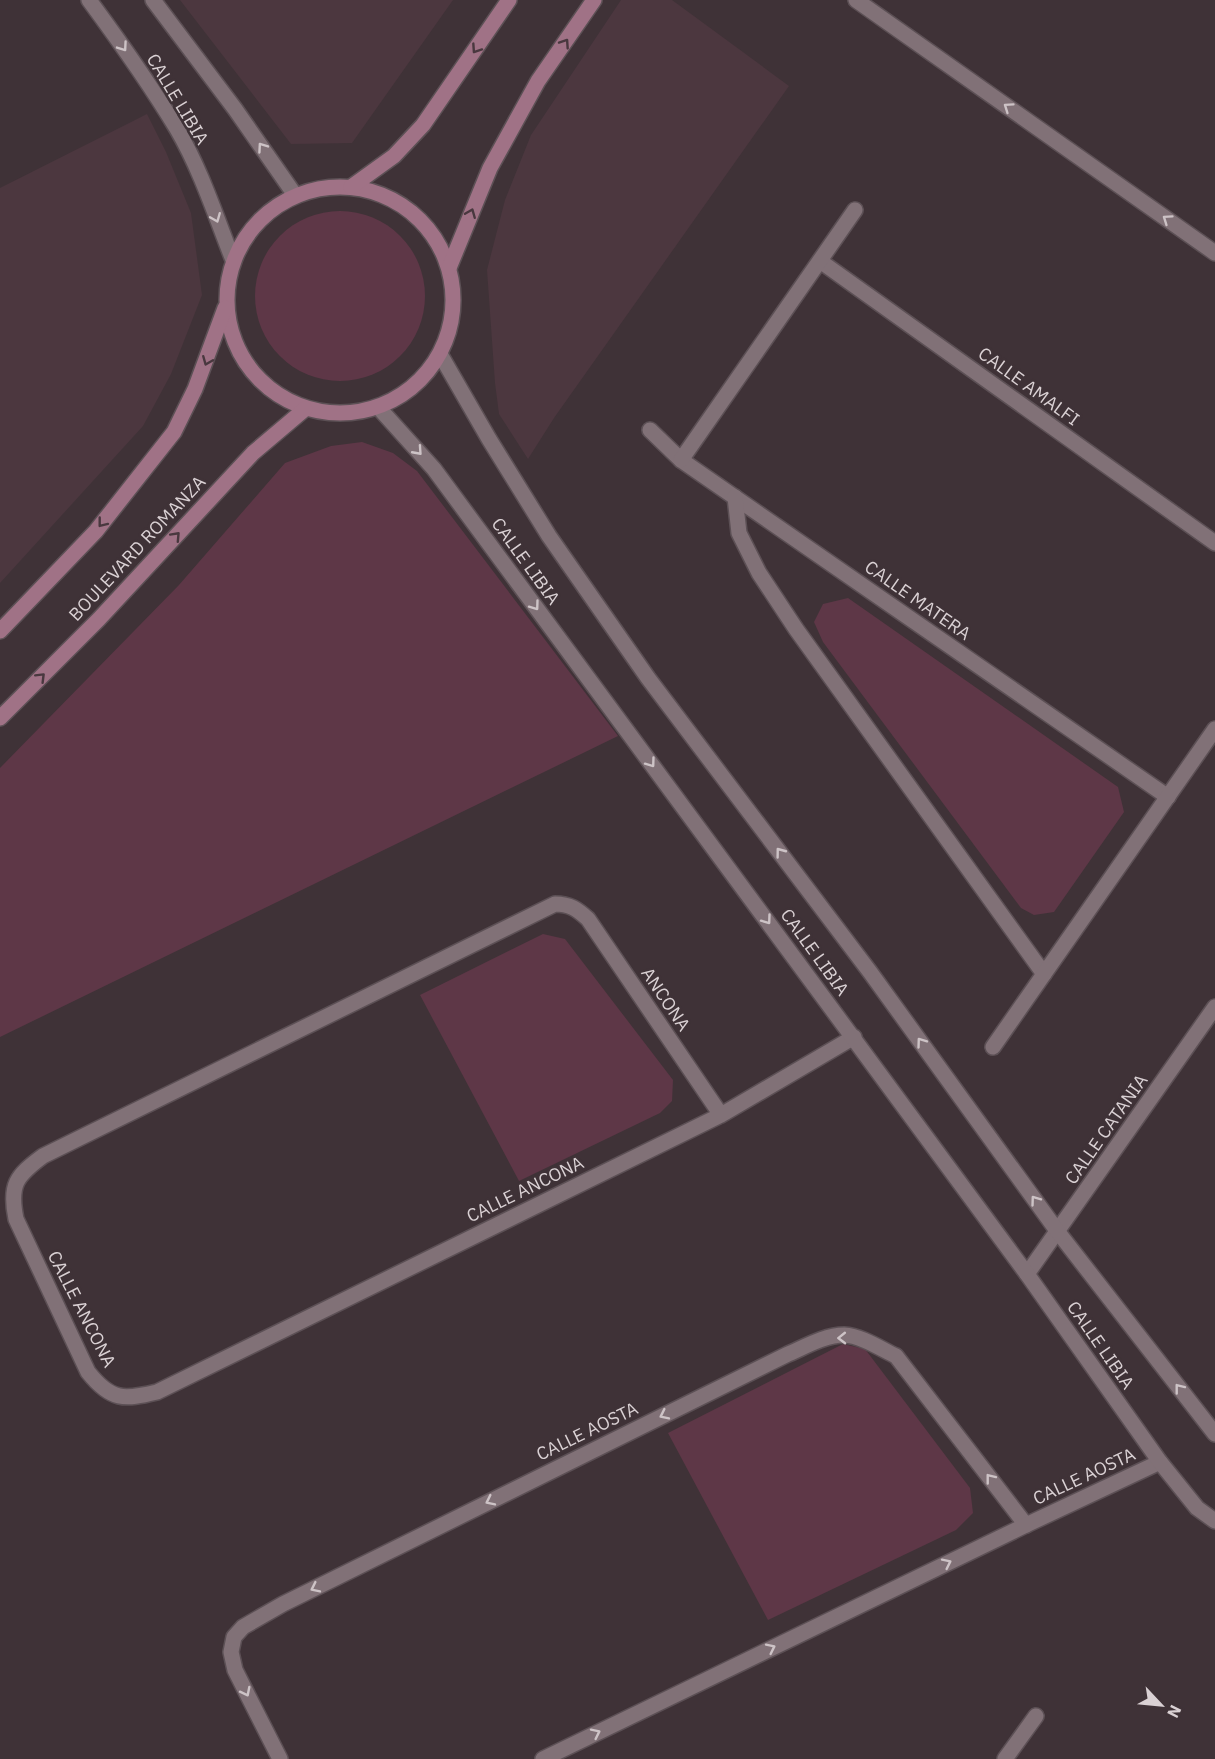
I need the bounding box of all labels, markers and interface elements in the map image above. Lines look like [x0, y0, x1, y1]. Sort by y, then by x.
one-way arrow [558, 39, 569, 50]
one-way arrow [116, 41, 127, 52]
one-way arrow [473, 42, 484, 53]
street label: CALLE LIBIA [142, 49, 214, 149]
one-way arrow [1003, 103, 1014, 114]
one-way arrow [258, 143, 269, 154]
one-way arrow [464, 209, 476, 220]
one-way arrow [209, 212, 221, 223]
one-way arrow [1163, 215, 1174, 226]
street label: CALLE AMALFI [974, 342, 1084, 430]
one-way arrow [202, 355, 214, 366]
one-way arrow [411, 444, 422, 455]
street label: BOULEVARD ROMANZA [64, 470, 211, 626]
street label: CALLE LIBIA [487, 513, 566, 609]
one-way arrow [98, 517, 109, 528]
one-way arrow [169, 532, 180, 542]
street label: CALLE MATERA [860, 555, 976, 645]
one-way arrow [528, 600, 539, 611]
one-way arrow [34, 673, 45, 684]
one-way arrow [644, 757, 655, 768]
one-way arrow [776, 847, 787, 858]
street label: CALLE LIBIA [776, 904, 855, 1000]
one-way arrow [760, 914, 771, 925]
street label: ANCONA [636, 963, 696, 1036]
one-way arrow [917, 1037, 928, 1048]
street label: CALLE CATANIA [1060, 1069, 1153, 1189]
street label: CALLE ANCONA [463, 1150, 588, 1227]
one-way arrow [1031, 1196, 1042, 1207]
street label: CALLE ANCONA [43, 1247, 121, 1372]
street label: CALLE LIBIA [1062, 1297, 1140, 1394]
one-way arrow [837, 1332, 846, 1344]
one-way arrow [1176, 1384, 1187, 1395]
street label: CALLE AOSTA [532, 1396, 642, 1466]
one-way arrow [660, 1407, 671, 1419]
street label: CALLE AOSTA [1029, 1442, 1139, 1510]
one-way arrow [987, 1474, 998, 1485]
one-way arrow [485, 1494, 496, 1506]
one-way arrow [940, 1559, 951, 1571]
one-way arrow [311, 1581, 322, 1593]
one-way arrow [765, 1644, 776, 1656]
north arrow [1131, 1675, 1191, 1735]
one-way arrow [239, 1686, 250, 1697]
text: N [1163, 1702, 1186, 1721]
one-way arrow [589, 1729, 600, 1741]

